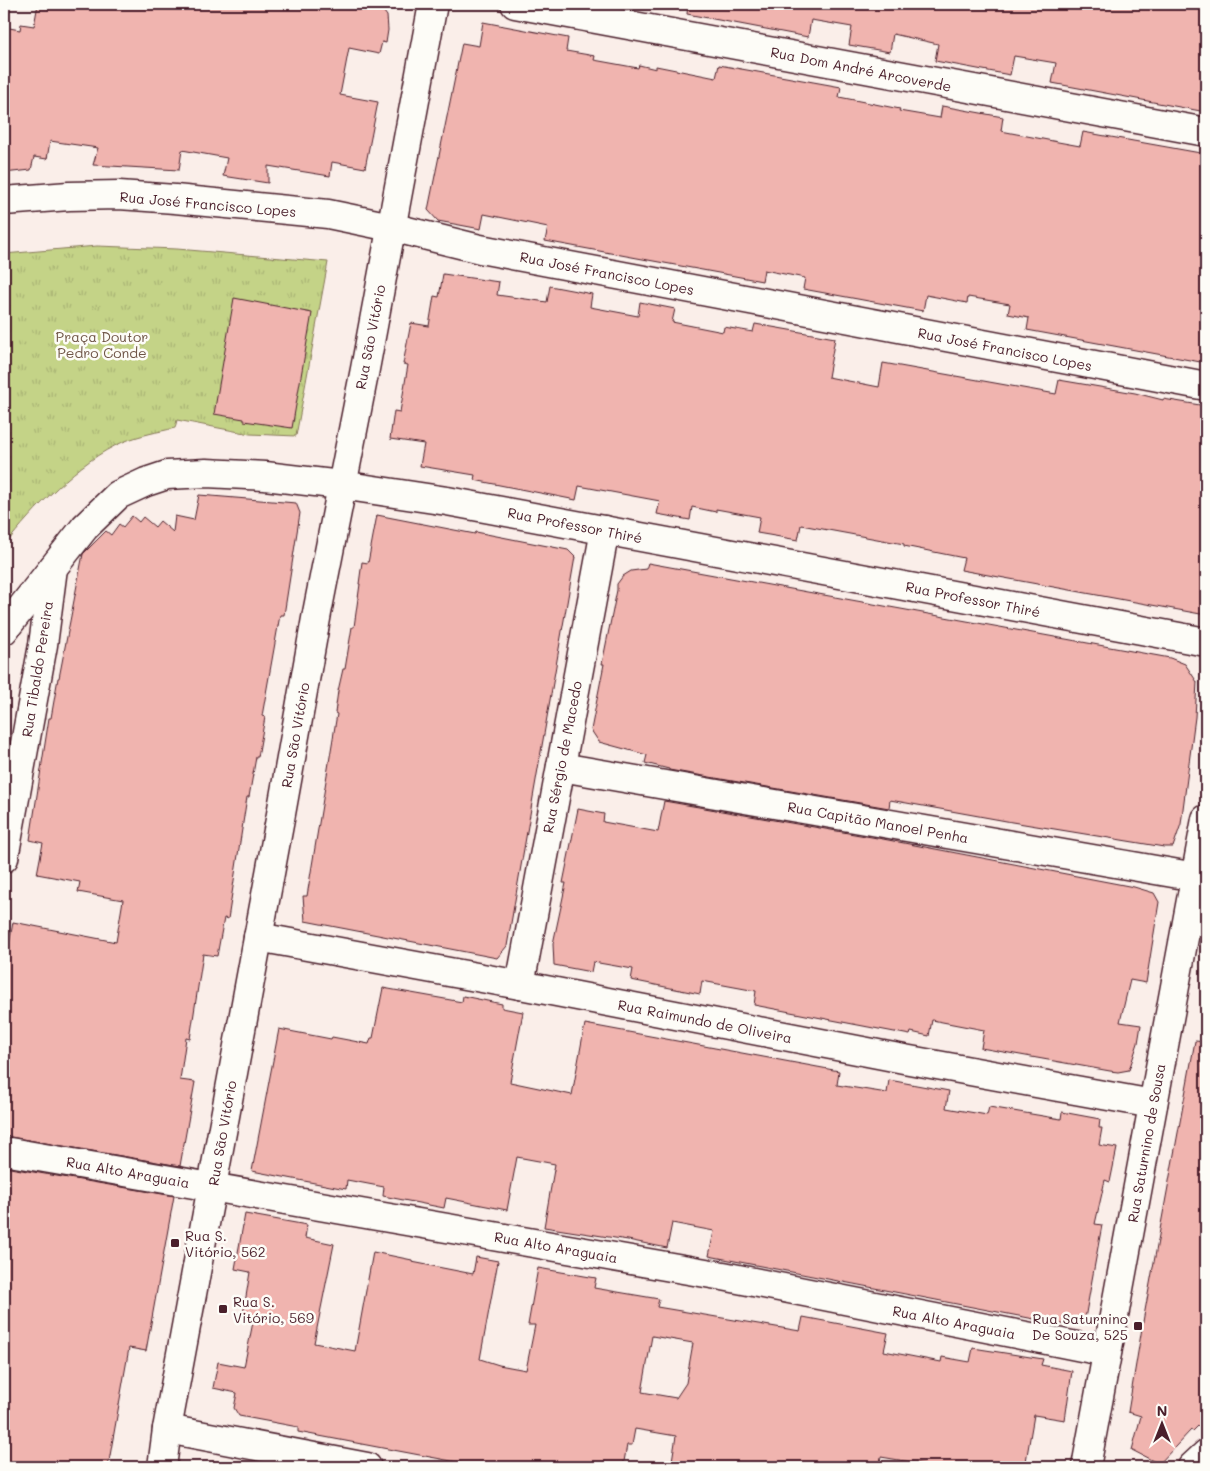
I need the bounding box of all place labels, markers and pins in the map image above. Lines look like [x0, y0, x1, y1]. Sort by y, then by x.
place label: Rua S. Vitório, 562 [185, 1226, 265, 1261]
marker: Rua S. Vitório, 562 [169, 1237, 181, 1249]
place label: Rua S. Vitório, 569 [233, 1292, 314, 1327]
marker: Rua S. Vitório, 569 [217, 1303, 229, 1315]
place label: Rua Saturnino De Souza, 525 [1032, 1309, 1128, 1344]
marker: Rua Saturnino De Souza, 525 [1132, 1320, 1144, 1332]

